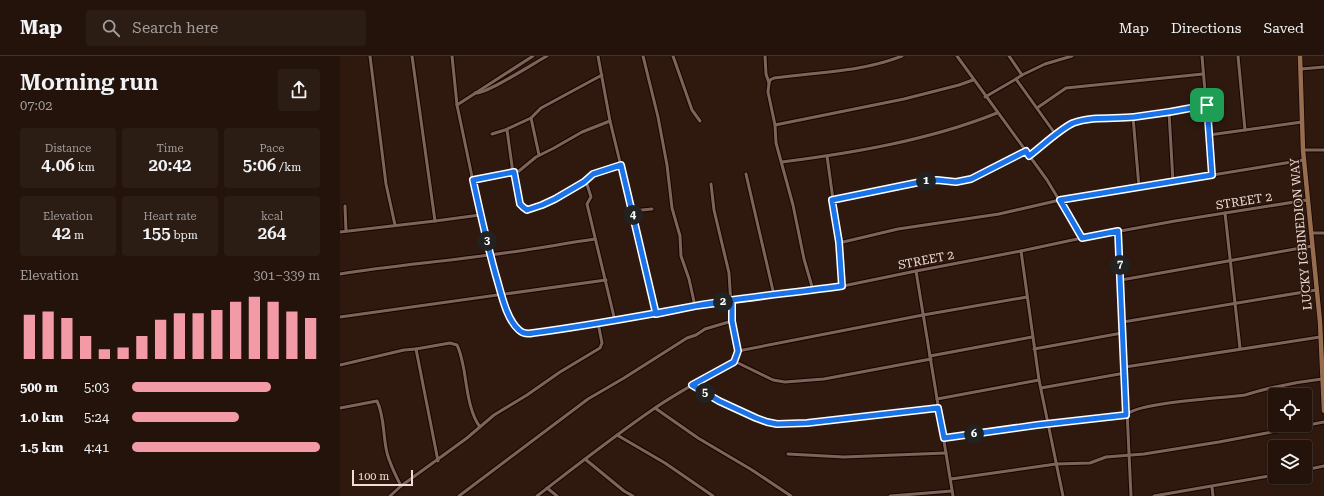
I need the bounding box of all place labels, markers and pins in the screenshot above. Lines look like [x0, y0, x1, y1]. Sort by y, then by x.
pin [1190, 88, 1224, 122]
pin: 1 [916, 171, 936, 191]
pin: 4 [623, 205, 643, 225]
pin: 3 [477, 231, 497, 251]
pin: 7 [1110, 255, 1130, 275]
pin: 2 [713, 292, 733, 312]
pin: 5 [695, 383, 715, 403]
pin: 6 [964, 424, 984, 444]

